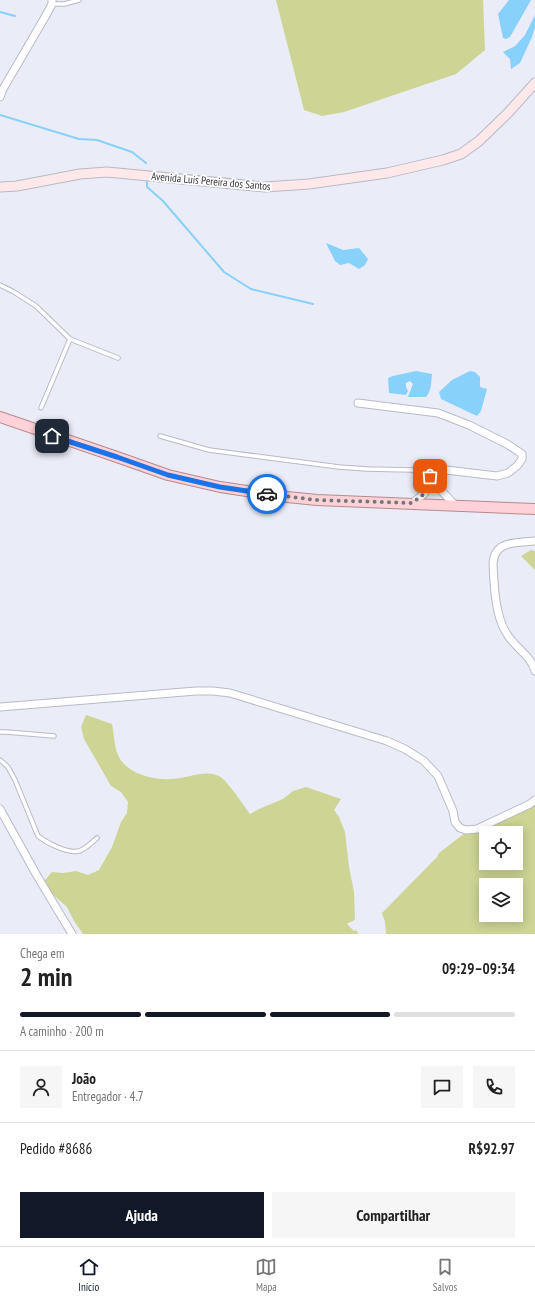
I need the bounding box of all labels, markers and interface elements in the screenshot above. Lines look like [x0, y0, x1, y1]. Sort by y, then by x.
street label: Avenida Luís Pereira dos Santos [151, 169, 272, 193]
pin [35, 419, 69, 453]
icon: home [41, 425, 63, 447]
pin [413, 459, 447, 493]
icon: bag [419, 465, 441, 487]
courier [247, 474, 287, 514]
icon: car [256, 483, 278, 505]
map controls [479, 826, 523, 922]
button: locate [479, 826, 523, 870]
button: layers [479, 878, 523, 922]
text: Chega em [20, 945, 64, 962]
text: 09:29–09:34 [442, 959, 515, 978]
text: 2 min [20, 960, 73, 993]
text: A caminho · 200 m [20, 1023, 104, 1040]
button: person [20, 1066, 62, 1108]
button: chat [421, 1066, 463, 1108]
button: phone [473, 1066, 515, 1108]
text: João [72, 1069, 96, 1088]
text: Entregador · 4.7 [72, 1088, 144, 1105]
text: Pedido #8686 [20, 1139, 92, 1158]
text: R$92.97 [468, 1139, 515, 1158]
button: Ajuda [20, 1192, 264, 1238]
button: Compartilhar [272, 1192, 515, 1238]
tab: Início [78, 1256, 100, 1294]
tab: Mapa [255, 1256, 277, 1294]
tab: Salvos [433, 1256, 457, 1294]

